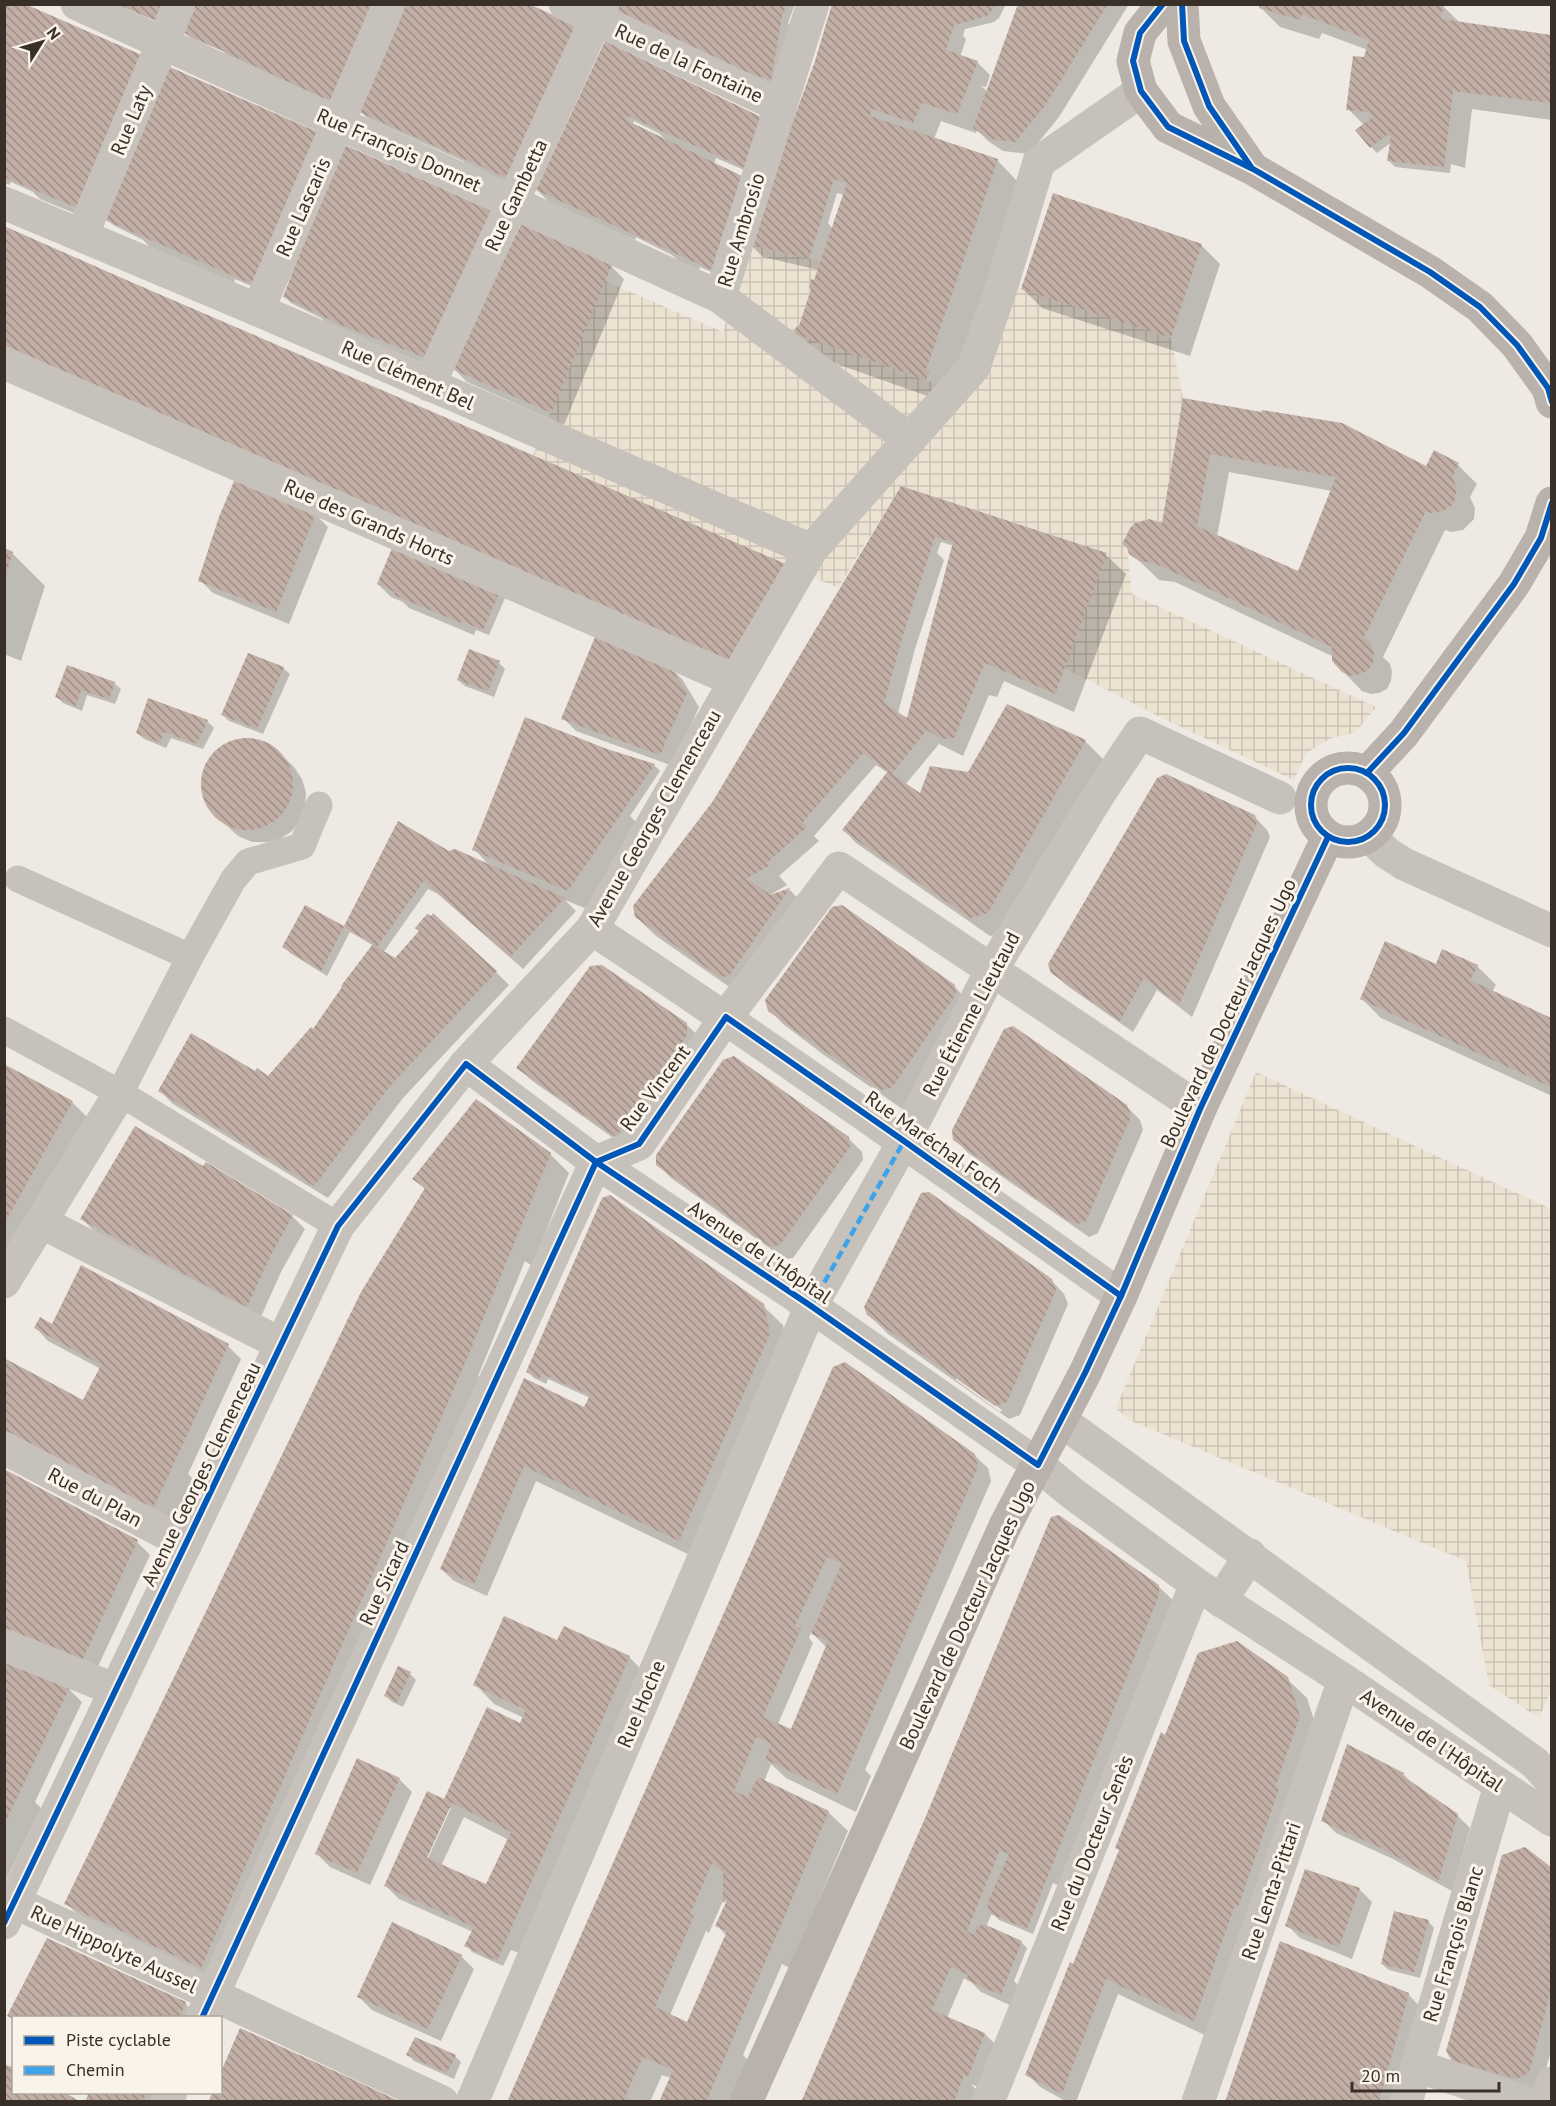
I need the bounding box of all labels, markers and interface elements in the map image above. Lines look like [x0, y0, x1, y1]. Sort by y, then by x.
north arrow [12, 12, 72, 72]
street label: Rue de la Fontaine [611, 17, 767, 109]
text: N [43, 23, 65, 43]
street label: Rue Laty [105, 80, 158, 159]
street label: Rue François Donnet [313, 102, 485, 198]
street label: Rue Gambetta [479, 135, 553, 255]
street label: Rue Lascaris [270, 153, 336, 261]
street label: Rue Ambrosio [711, 170, 771, 290]
street label: Rue Clément Bel [338, 334, 479, 416]
street label: Rue des Grands Horts [280, 473, 458, 571]
street label: Avenue Georges Clemenceau [581, 705, 727, 931]
street label: Boulevard de Docteur Jacques Ugo [1154, 874, 1302, 1152]
street label: Rue Étienne Lieutaud [917, 927, 1025, 1101]
street label: Rue Vincent [614, 1039, 696, 1136]
street label: Rue Maréchal Foch [860, 1085, 1008, 1199]
street label: Avenue de l'Hôpital [683, 1194, 837, 1310]
street label: Avenue Georges Clemenceau [135, 1358, 267, 1590]
street label: Rue du Plan [44, 1461, 146, 1533]
street label: Boulevard de Docteur Jacques Ugo [893, 1476, 1041, 1754]
street label: Rue Sicard [353, 1537, 415, 1629]
street label: Rue Hoche [611, 1656, 671, 1752]
street label: Avenue de l'Hôpital [1355, 1682, 1509, 1798]
street label: Rue du Docteur Senès [1045, 1751, 1139, 1935]
street label: Rue Lenta-Pittari [1235, 1819, 1307, 1963]
street label: Rue François Blanc [1417, 1863, 1489, 2025]
street label: Rue Hippolyte Aussel [26, 1899, 202, 1999]
legend [12, 2016, 222, 2094]
text: Piste cyclable [66, 2028, 171, 2051]
scale bar [1352, 2055, 1499, 2093]
text: Chemin [66, 2058, 125, 2081]
text: 20 m [1361, 2064, 1400, 2087]

